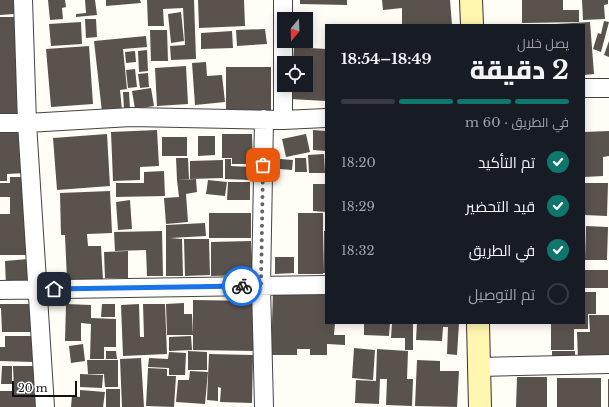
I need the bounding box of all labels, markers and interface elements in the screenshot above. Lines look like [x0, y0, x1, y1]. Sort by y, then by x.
north arrow [277, 12, 313, 48]
map controls [277, 12, 313, 92]
text: يصل خلال [517, 35, 569, 52]
text: 18:49–18:54 [341, 49, 432, 68]
text: 2 دقيقة [470, 54, 569, 86]
button: locate [277, 56, 313, 92]
text: في الطريق · 60 m [465, 114, 569, 131]
pin [246, 148, 280, 182]
icon: check [547, 151, 569, 173]
text: تم التأكيد [478, 153, 535, 172]
icon: bag [252, 154, 274, 176]
text: 18:20 [341, 154, 376, 171]
icon: check [547, 195, 569, 217]
text: قيد التحضير [466, 197, 535, 216]
text: 18:29 [341, 198, 375, 215]
icon: check [547, 239, 569, 261]
text: في الطريق [469, 241, 535, 260]
text: 18:32 [341, 242, 374, 259]
courier [222, 266, 262, 306]
pin [37, 272, 71, 306]
icon: bike [231, 275, 253, 297]
icon: home [43, 278, 65, 300]
text: تم التوصيل [468, 285, 535, 304]
scale bar [12, 379, 77, 398]
text: 20 m [18, 381, 48, 395]

